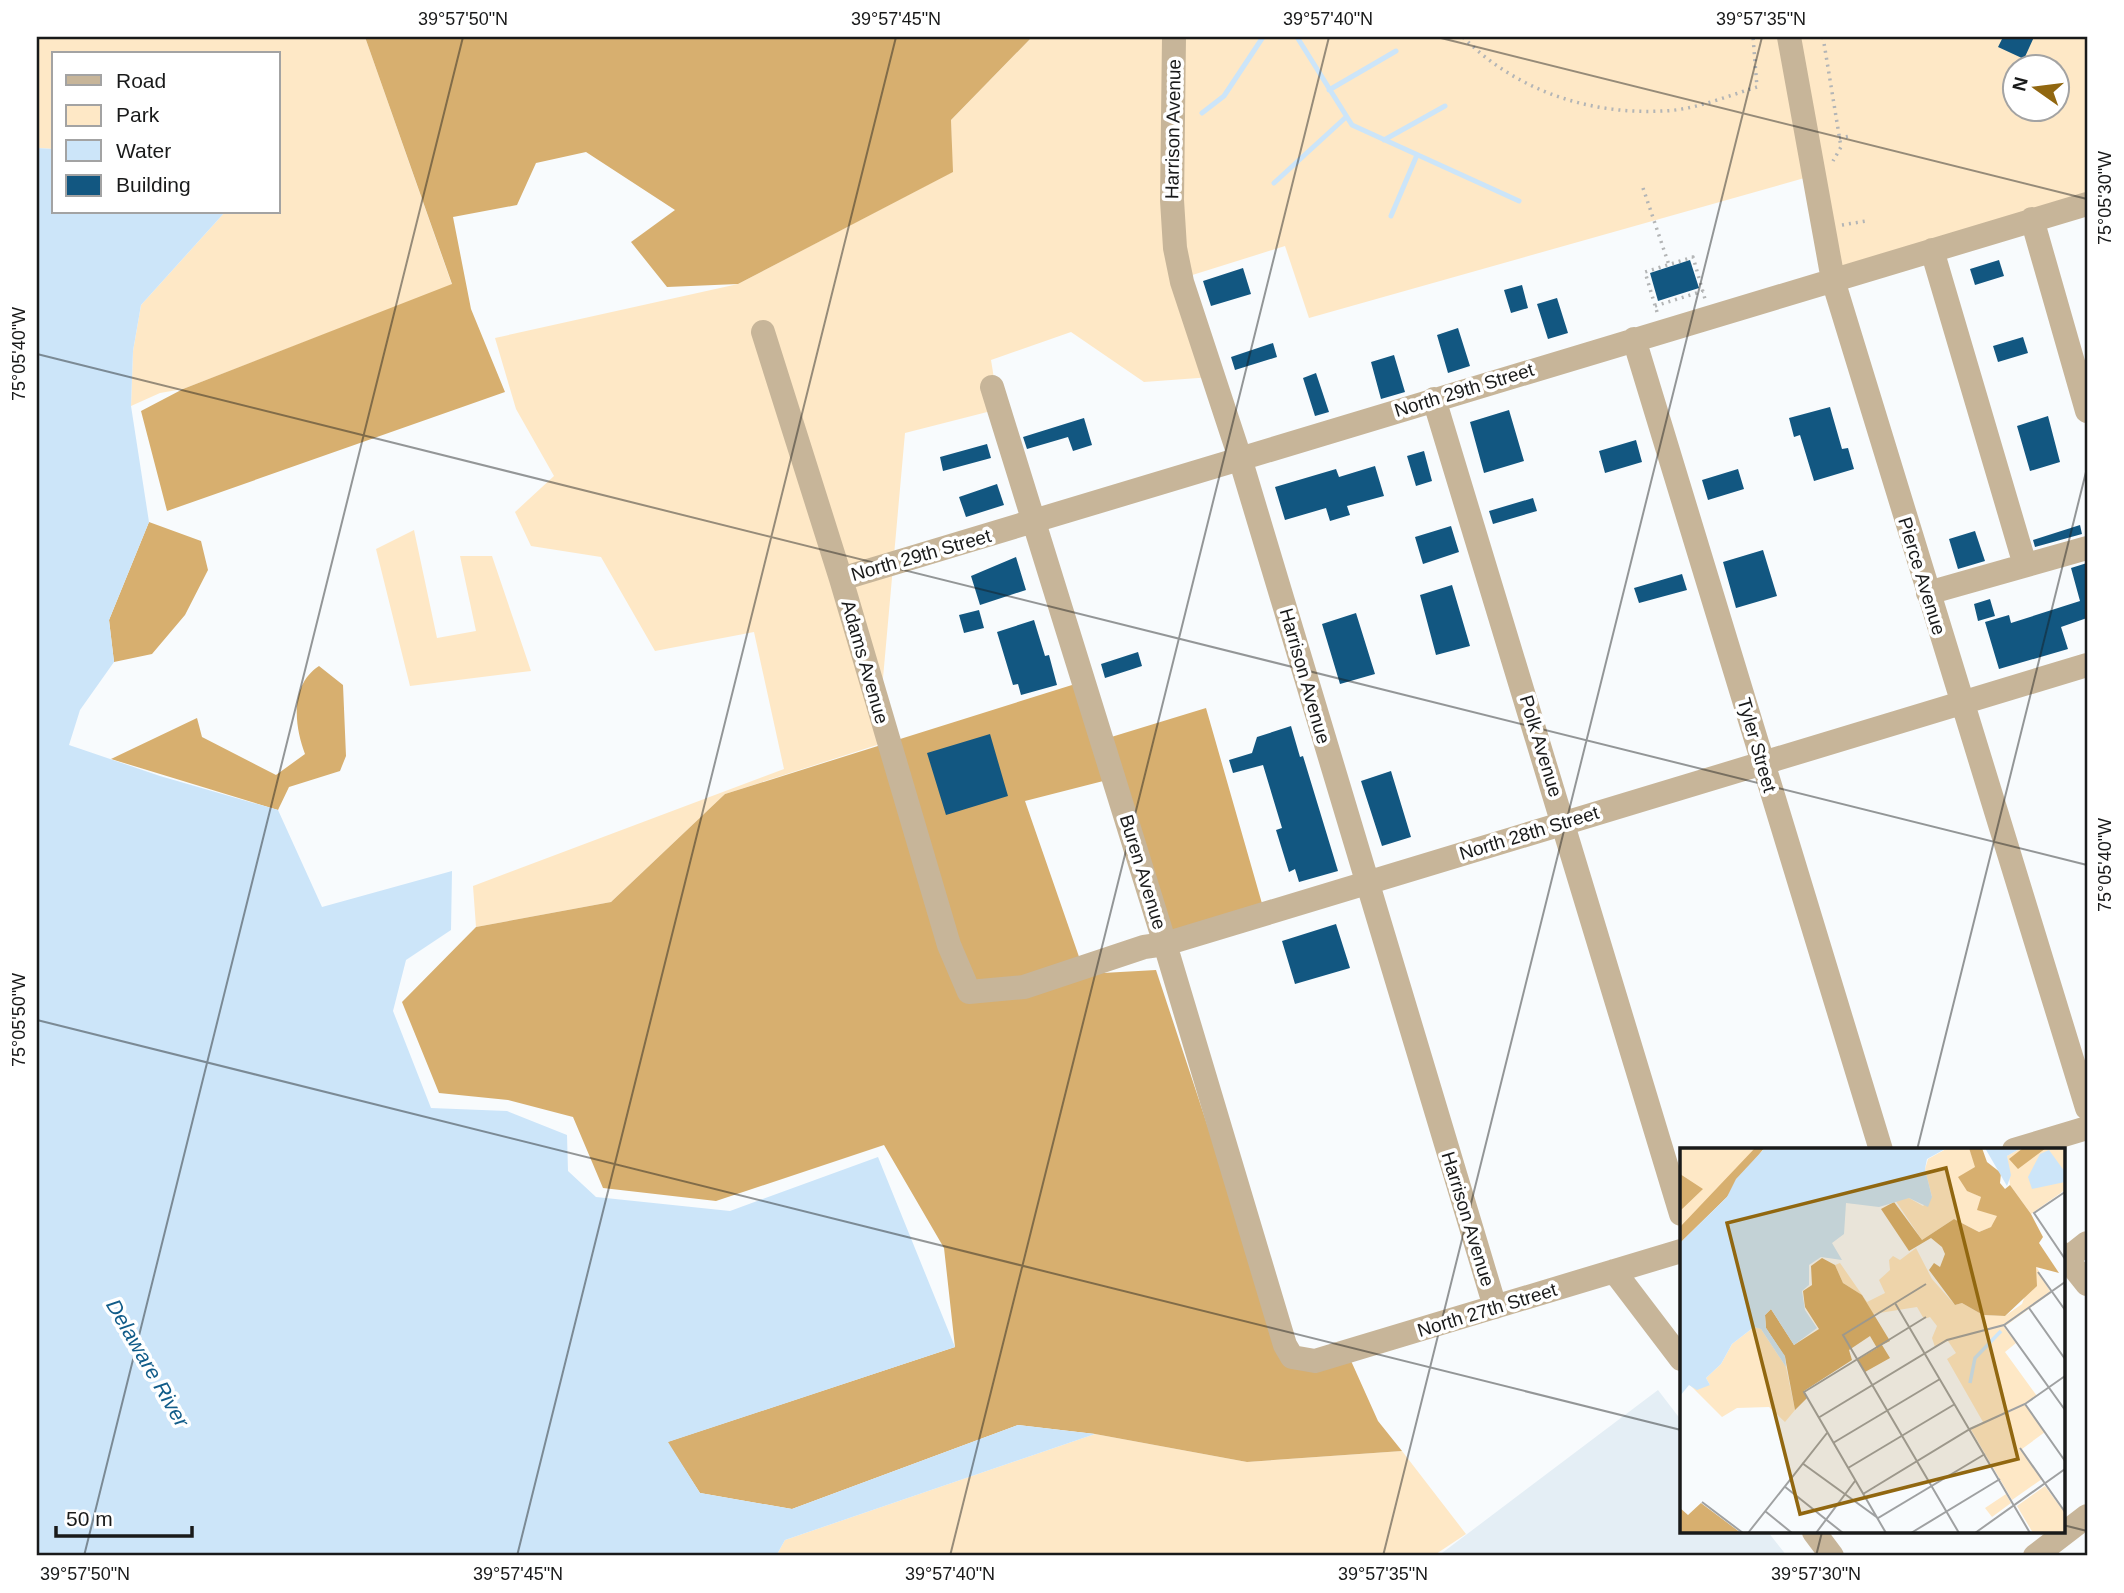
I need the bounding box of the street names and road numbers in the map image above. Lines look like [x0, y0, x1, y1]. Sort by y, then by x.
street label: Harrison Avenue [1161, 59, 1185, 199]
street label: North 29th Street [1392, 359, 1537, 421]
street label: Pierce Avenue [1894, 515, 1950, 637]
street label: North 29th Street [849, 525, 994, 585]
street label: Adams Avenue [837, 598, 893, 726]
street label: Harrison Avenue [1276, 606, 1334, 746]
street label: Polk Avenue [1516, 693, 1566, 799]
street label: Tyler Street [1734, 695, 1781, 795]
street label: North 28th Street [1457, 802, 1602, 864]
street label: Buren Avenue [1116, 812, 1170, 932]
street label: Harrison Avenue [1437, 1149, 1499, 1289]
street label: North 27th Street [1415, 1279, 1560, 1341]

